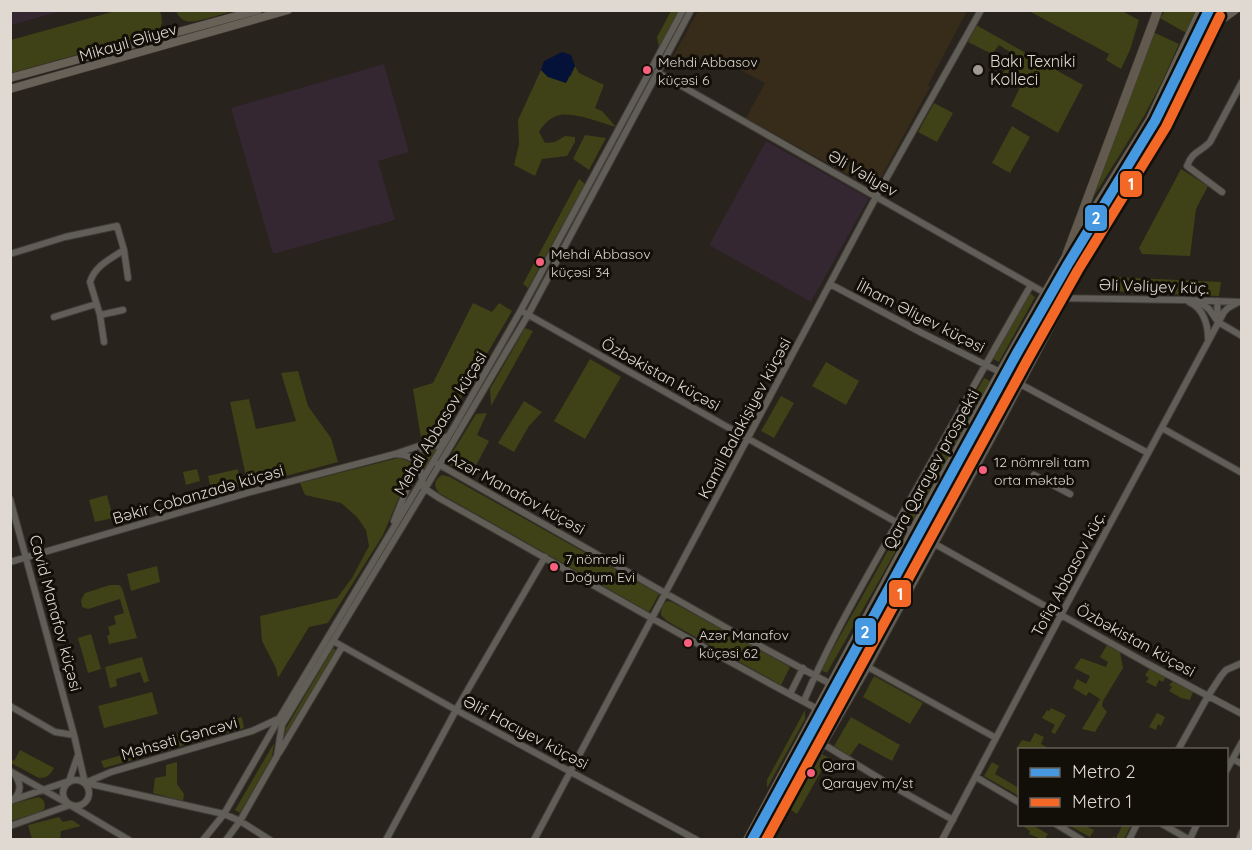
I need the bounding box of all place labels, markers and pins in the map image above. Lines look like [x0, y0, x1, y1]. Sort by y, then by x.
place label: Bakı Texniki Kolleci [990, 51, 1076, 89]
place label: Mehdi Abbasov küçəsi 6 [658, 53, 758, 89]
marker: Bakı Texniki Kolleci [971, 63, 985, 77]
marker: Mehdi Abbasov küçəsi 6 [641, 64, 653, 76]
place label: Mehdi Abbasov küçəsi 34 [551, 245, 651, 281]
marker: Mehdi Abbasov küçəsi 34 [534, 256, 546, 268]
place label: 12 nömrəli tam orta məktəb [994, 453, 1089, 489]
marker: 12 nömrəli tam orta məktəb [977, 464, 989, 476]
place label: 7 nömrəli Doğum Evi [565, 550, 635, 586]
marker: 7 nömrəli Doğum Evi [548, 561, 560, 573]
place label: Azər Manafov küçəsi 62 [699, 626, 789, 662]
marker: Azər Manafov küçəsi 62 [682, 637, 694, 649]
place label: Qara Qarayev m/st [822, 756, 914, 792]
marker: Qara Qarayev m/st [805, 767, 817, 779]

